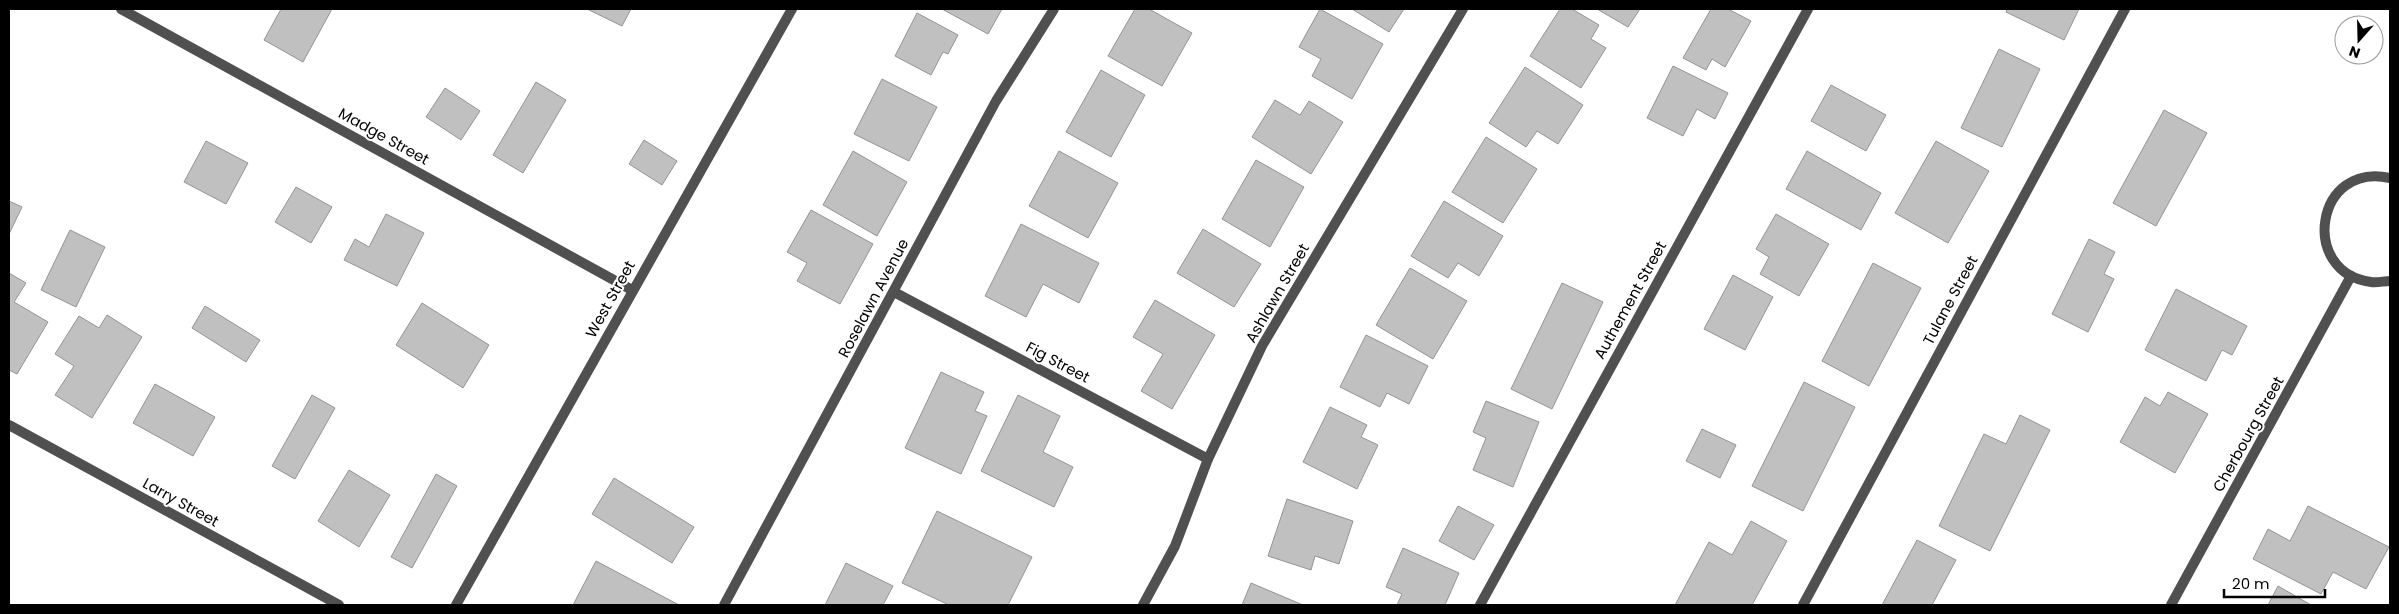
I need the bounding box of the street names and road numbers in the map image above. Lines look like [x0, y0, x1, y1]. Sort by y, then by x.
street label: Madge Street [335, 102, 433, 170]
street label: Roselawn Avenue [833, 235, 913, 361]
street label: Authement Street [1589, 237, 1671, 363]
street label: Ashlawn Street [1240, 240, 1314, 346]
street label: Tulane Street [1918, 252, 1982, 348]
street label: West Street [580, 257, 640, 341]
street label: Fig Street [1022, 336, 1094, 388]
street label: Cherbourg Street [2208, 372, 2288, 496]
street label: Larry Street [139, 472, 223, 532]

